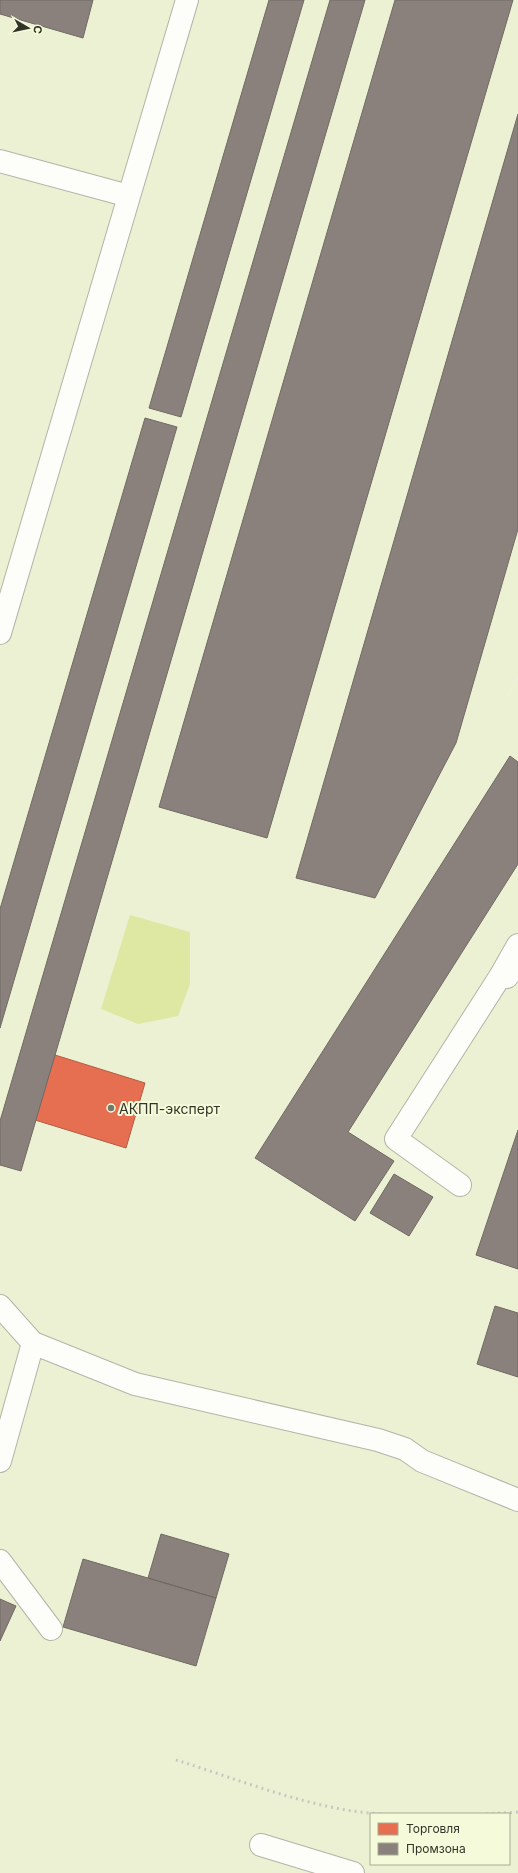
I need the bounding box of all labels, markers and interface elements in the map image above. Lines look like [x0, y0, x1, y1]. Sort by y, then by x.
north arrow [8, 8, 48, 48]
text: С [30, 24, 45, 35]
place label: АКПП-эксперт [119, 1100, 220, 1117]
marker: АКПП-эксперт [106, 1103, 116, 1113]
legend [370, 1813, 510, 1865]
text: Торговля [406, 1821, 460, 1836]
text: Промзона [406, 1841, 466, 1856]

